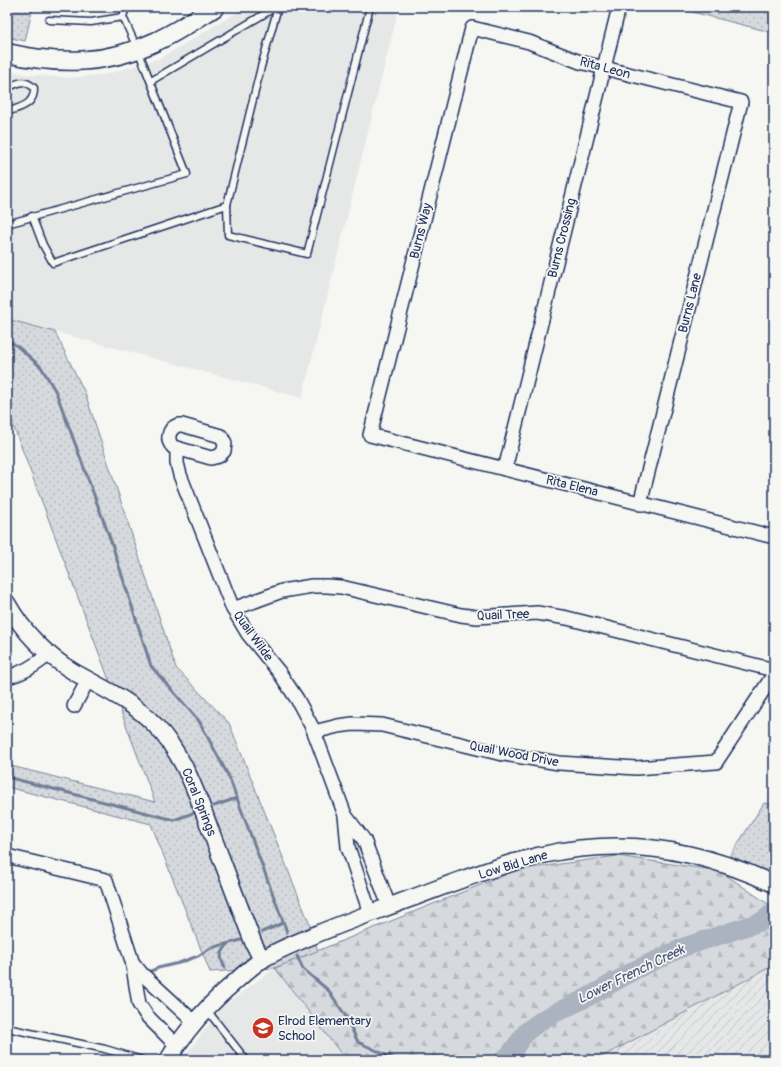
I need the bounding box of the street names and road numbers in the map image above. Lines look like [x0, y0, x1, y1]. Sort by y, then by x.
street label: Rita Leon [578, 54, 632, 82]
street label: Burns Crossing [544, 196, 580, 279]
street label: Burns Way [406, 201, 436, 261]
street label: Burns Lane [675, 271, 705, 335]
street label: Rita Elena [544, 472, 600, 500]
street label: Quail Tree [476, 606, 530, 624]
street label: Quail Wilde [229, 608, 277, 665]
street label: Quail Wood Drive [468, 737, 561, 771]
street label: Coral Springs [178, 766, 220, 838]
street label: Low Bid Lane [477, 847, 550, 883]

